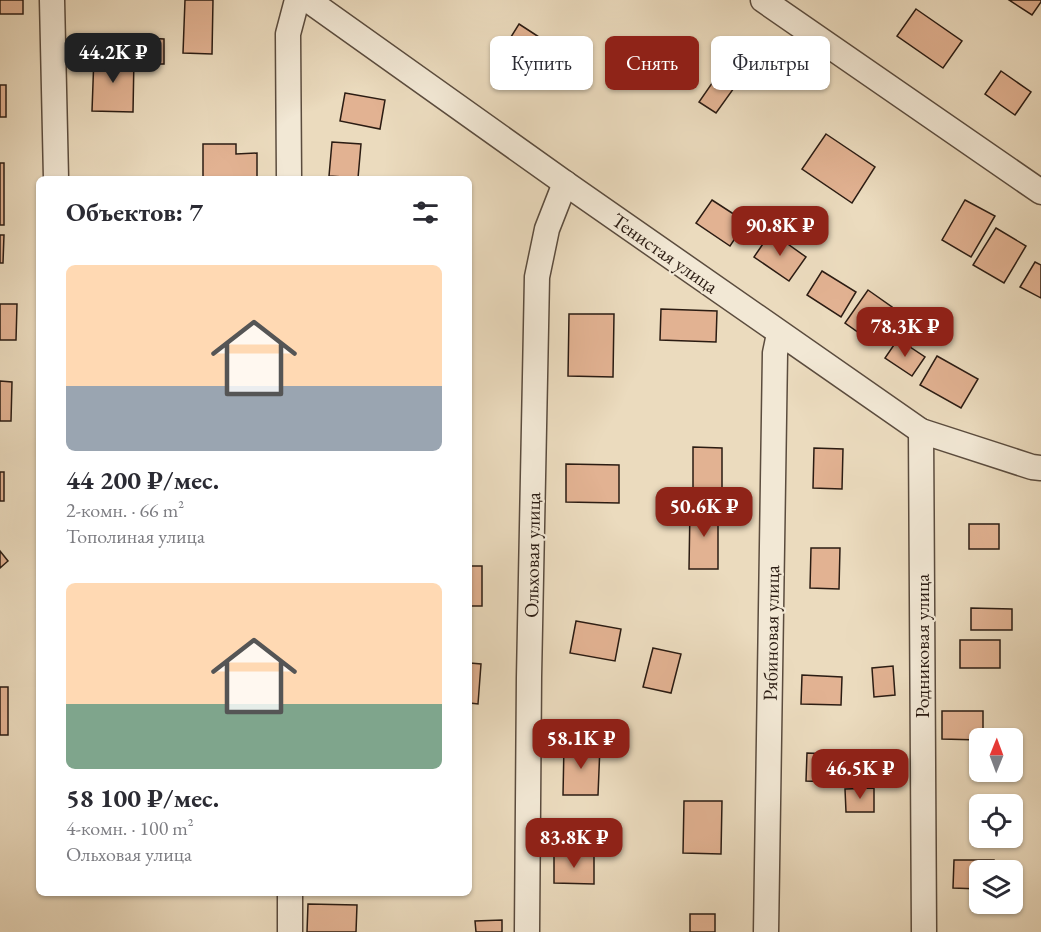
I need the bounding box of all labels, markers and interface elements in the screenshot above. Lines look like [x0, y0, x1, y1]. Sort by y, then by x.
pin: 44.2K ₽ [58, 33, 168, 84]
chip: Купить [490, 36, 593, 90]
chip: Снять [605, 36, 699, 90]
chip: Фильтры [711, 36, 830, 90]
text: 44.2K ₽ [79, 39, 147, 65]
text: Объектов: 7 [66, 195, 203, 229]
icon: filters [409, 196, 442, 229]
pin: 90.8K ₽ [725, 206, 835, 257]
street label: Тенистая улица [607, 207, 723, 299]
text: 90.8K ₽ [746, 212, 814, 238]
icon: home [200, 304, 308, 412]
pin: 78.3K ₽ [850, 307, 960, 358]
text: 78.3K ₽ [871, 313, 939, 339]
text: 44 200 ₽/мес. [66, 463, 219, 497]
pin: 50.6K ₽ [649, 487, 759, 538]
street label: Ольховая улица [518, 492, 546, 618]
text: 50.6K ₽ [670, 493, 738, 519]
text: 2-комн. · 66 m² [66, 497, 184, 523]
text: Тополиная улица [66, 523, 205, 549]
street label: Рябиновая улица [757, 565, 785, 701]
street label: Родниковая улица [909, 574, 935, 718]
icon: home [200, 622, 308, 730]
pin: 58.1K ₽ [526, 719, 636, 770]
text: 58.1K ₽ [547, 725, 615, 751]
north arrow [969, 728, 1023, 782]
map controls [969, 728, 1023, 914]
pin: 46.5K ₽ [805, 749, 915, 800]
text: 46.5K ₽ [826, 755, 894, 781]
text: 58 100 ₽/мес. [66, 781, 219, 815]
button: locate [969, 794, 1023, 848]
text: 4-комн. · 100 m² [66, 815, 194, 841]
pin: 83.8K ₽ [519, 818, 629, 869]
text: 83.8K ₽ [540, 824, 608, 850]
text: Ольховая улица [66, 841, 192, 867]
button: layers [969, 860, 1023, 914]

